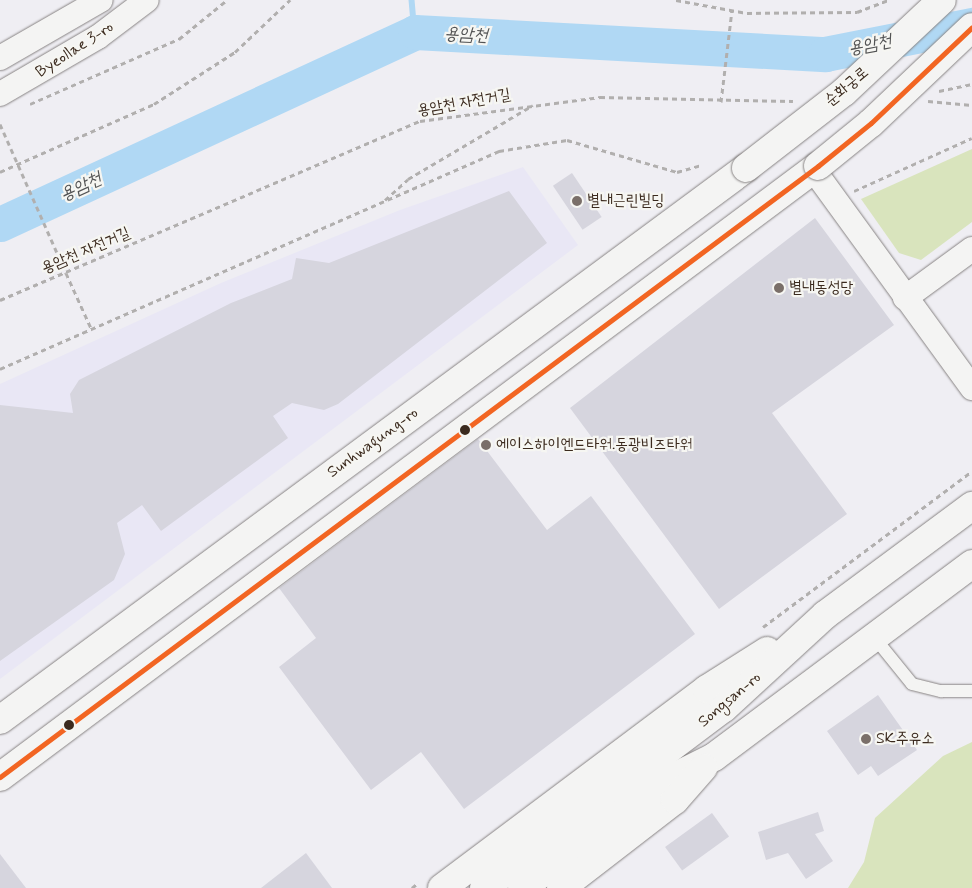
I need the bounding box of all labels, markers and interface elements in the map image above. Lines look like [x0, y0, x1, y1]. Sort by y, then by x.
street label: Byeollae 3-ro [33, 18, 117, 82]
water label: 용암천 [444, 23, 488, 47]
water label: 용암천 [847, 30, 893, 60]
street label: 순화궁로 [821, 63, 873, 111]
street label: 용암천 자전거길 [416, 85, 512, 121]
water label: 용암천 [57, 168, 105, 206]
place label: 별내근린빌딩 [587, 191, 664, 211]
marker: 별내근린빌딩 [571, 195, 583, 207]
street label: 용암천 자전거길 [39, 224, 133, 278]
place label: 별내동성당 [789, 278, 853, 298]
marker: 별내동성당 [773, 282, 785, 294]
street label: Sunhwagung-ro [324, 404, 422, 482]
unlabelled marker [460, 425, 470, 435]
place label: 에이스하이엔드타워.동광비즈타워 [496, 435, 692, 455]
marker: 에이스하이엔드타워.동광비즈타워 [480, 439, 492, 451]
street label: Songsan-ro [695, 668, 765, 732]
unlabelled marker [64, 720, 74, 730]
place label: SK주유소 [876, 729, 934, 749]
marker: SK주유소 [860, 733, 872, 745]

